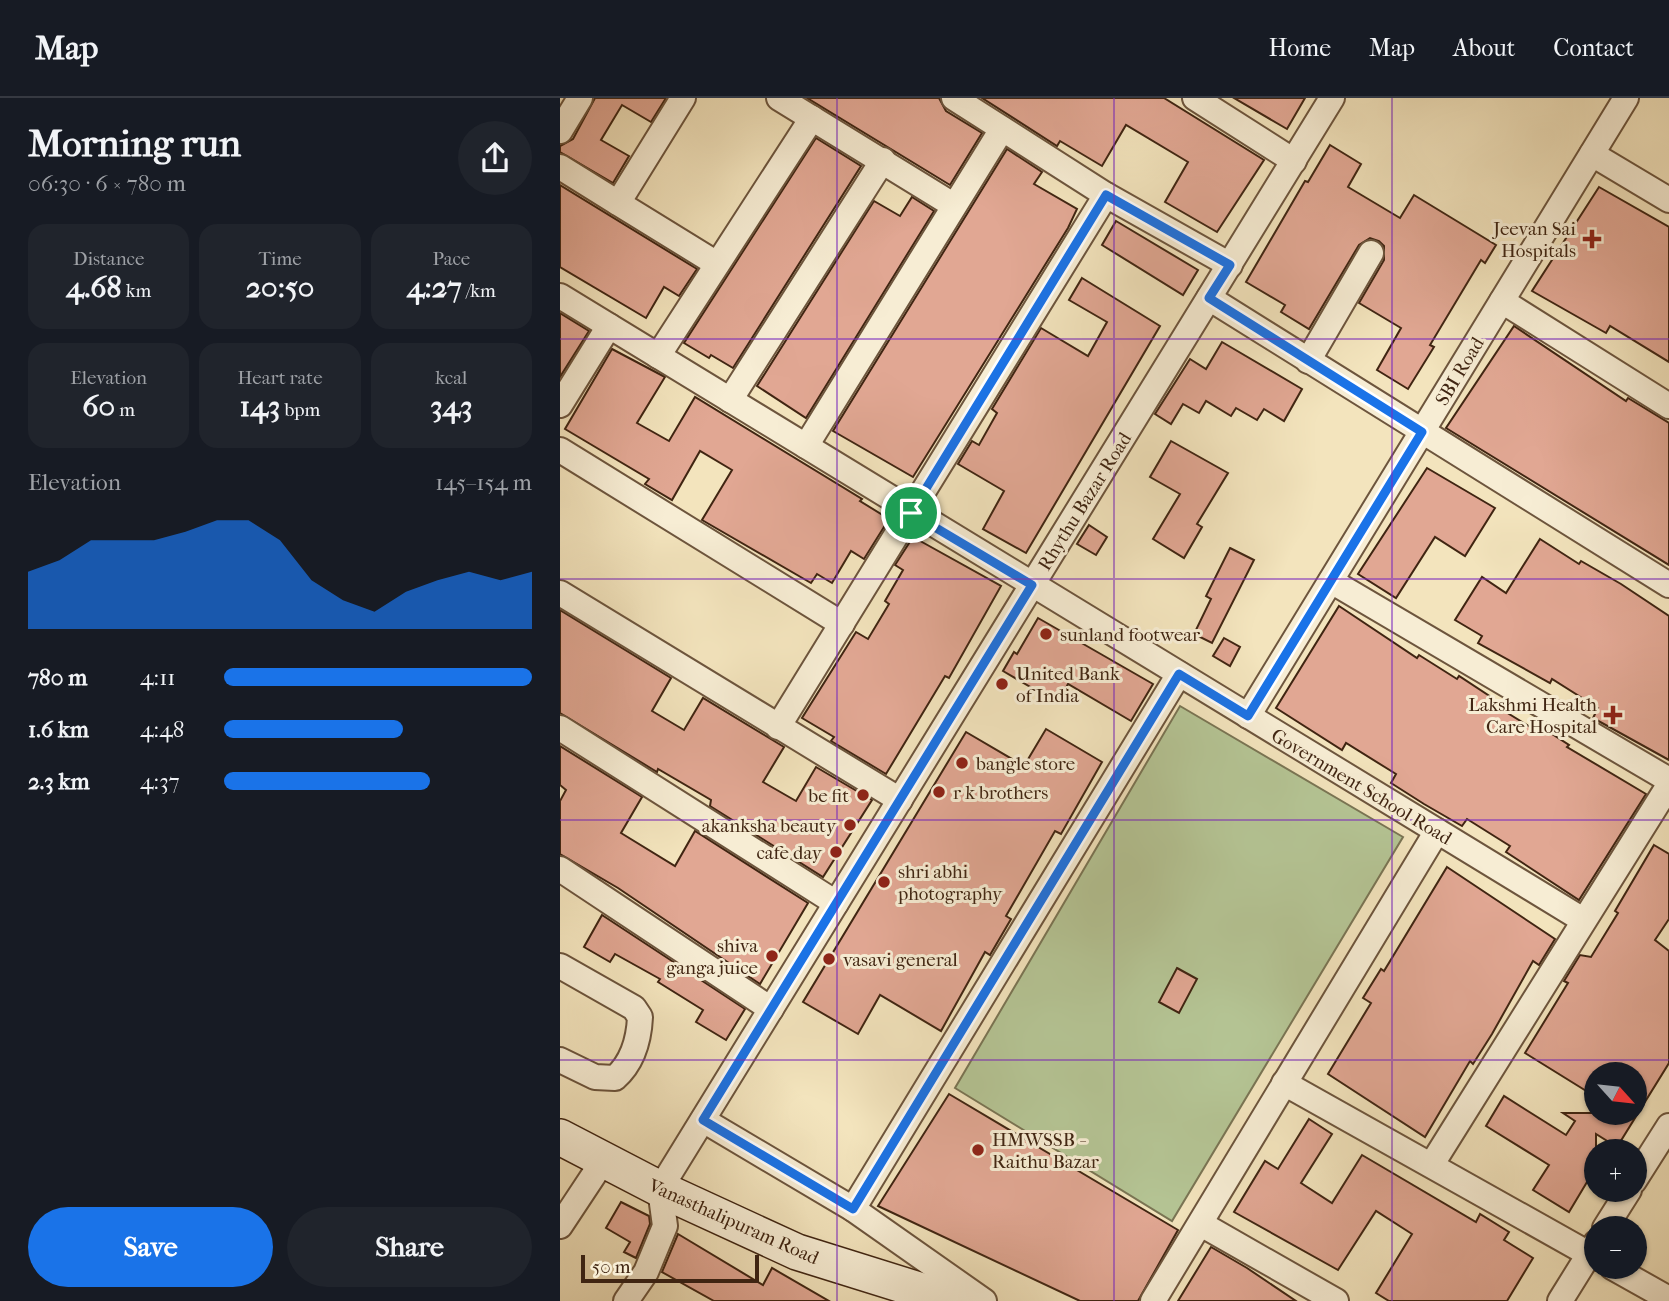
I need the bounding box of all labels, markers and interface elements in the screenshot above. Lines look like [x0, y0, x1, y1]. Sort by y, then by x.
text: Map [35, 29, 98, 68]
text: Home [1269, 34, 1331, 62]
text: Map [1369, 34, 1415, 62]
text: About [1453, 34, 1515, 62]
text: Contact [1553, 34, 1634, 62]
text: Morning run [28, 121, 241, 166]
button: share [458, 121, 532, 195]
text: 06:30 · 6 × 780 m [28, 170, 186, 197]
place label: Jeevan Sai Hospitals [1491, 218, 1576, 262]
marker: Jeevan Sai Hospitals [1582, 229, 1602, 249]
text: Distance [73, 248, 144, 270]
text: Time [258, 248, 302, 270]
text: Pace [432, 248, 470, 270]
text: 4.68 [66, 270, 122, 305]
text: 20:50 [246, 270, 314, 305]
text: 4:27 [407, 270, 462, 305]
text: km [122, 280, 151, 302]
text: /km [462, 280, 496, 302]
street label: SBI Road [1431, 333, 1489, 410]
text: Elevation [70, 367, 147, 389]
text: Heart rate [237, 367, 323, 389]
text: kcal [435, 367, 467, 389]
text: 60 [82, 389, 115, 424]
text: 143 [240, 389, 280, 424]
text: 343 [430, 389, 472, 424]
text: m [115, 399, 135, 421]
text: bpm [280, 399, 320, 421]
street label: Rhythu Bazar Road [1033, 428, 1137, 575]
text: Elevation [28, 469, 121, 496]
text: 145–154 m [435, 469, 532, 496]
pin [881, 483, 941, 543]
icon: arrive [892, 494, 930, 532]
place label: sunland footwear [1060, 624, 1201, 646]
marker: sunland footwear [1038, 626, 1054, 642]
place label: United Bank of India [1016, 663, 1120, 707]
text: 780 m [28, 664, 87, 691]
text: 4:11 [140, 664, 176, 691]
marker: United Bank of India [994, 676, 1010, 692]
place label: Lakshmi Health Care Hospital [1468, 694, 1597, 738]
marker: Lakshmi Health Care Hospital [1603, 705, 1623, 725]
text: 1.6 km [28, 716, 89, 743]
text: 4:48 [140, 716, 184, 743]
street label: Government School Road [1267, 724, 1456, 850]
place label: bangle store [975, 753, 1075, 775]
marker: bangle store [954, 755, 970, 771]
text: 2.3 km [28, 768, 90, 795]
text: 4:37 [140, 768, 180, 795]
place label: r k brothers [953, 782, 1048, 804]
marker: r k brothers [931, 784, 947, 800]
place label: be fit [807, 785, 849, 807]
marker: be fit [855, 787, 871, 803]
place label: akanksha beauty [702, 815, 837, 837]
marker: akanksha beauty [842, 817, 858, 833]
place label: cafe day [756, 842, 823, 864]
marker: cafe day [828, 844, 844, 860]
place label: shri abhi photography [897, 861, 1003, 905]
marker: shri abhi photography [876, 874, 892, 890]
place label: shiva ganga juice [666, 935, 758, 979]
marker: shiva ganga juice [764, 948, 780, 964]
place label: vasavi general [843, 949, 958, 971]
marker: vasavi general [821, 951, 837, 967]
north arrow [1584, 1062, 1647, 1125]
map controls [1584, 1062, 1647, 1279]
place label: HMWSSB - Raithu Bazar [992, 1129, 1100, 1173]
button: + [1584, 1139, 1647, 1202]
marker: HMWSSB - Raithu Bazar [970, 1142, 986, 1158]
street label: Vanasthalipuram Road [644, 1174, 823, 1270]
button: Save [28, 1207, 273, 1287]
button: Share [287, 1207, 532, 1287]
button: − [1584, 1216, 1647, 1279]
scale bar [581, 1252, 760, 1284]
text: 50 m [592, 1256, 631, 1278]

